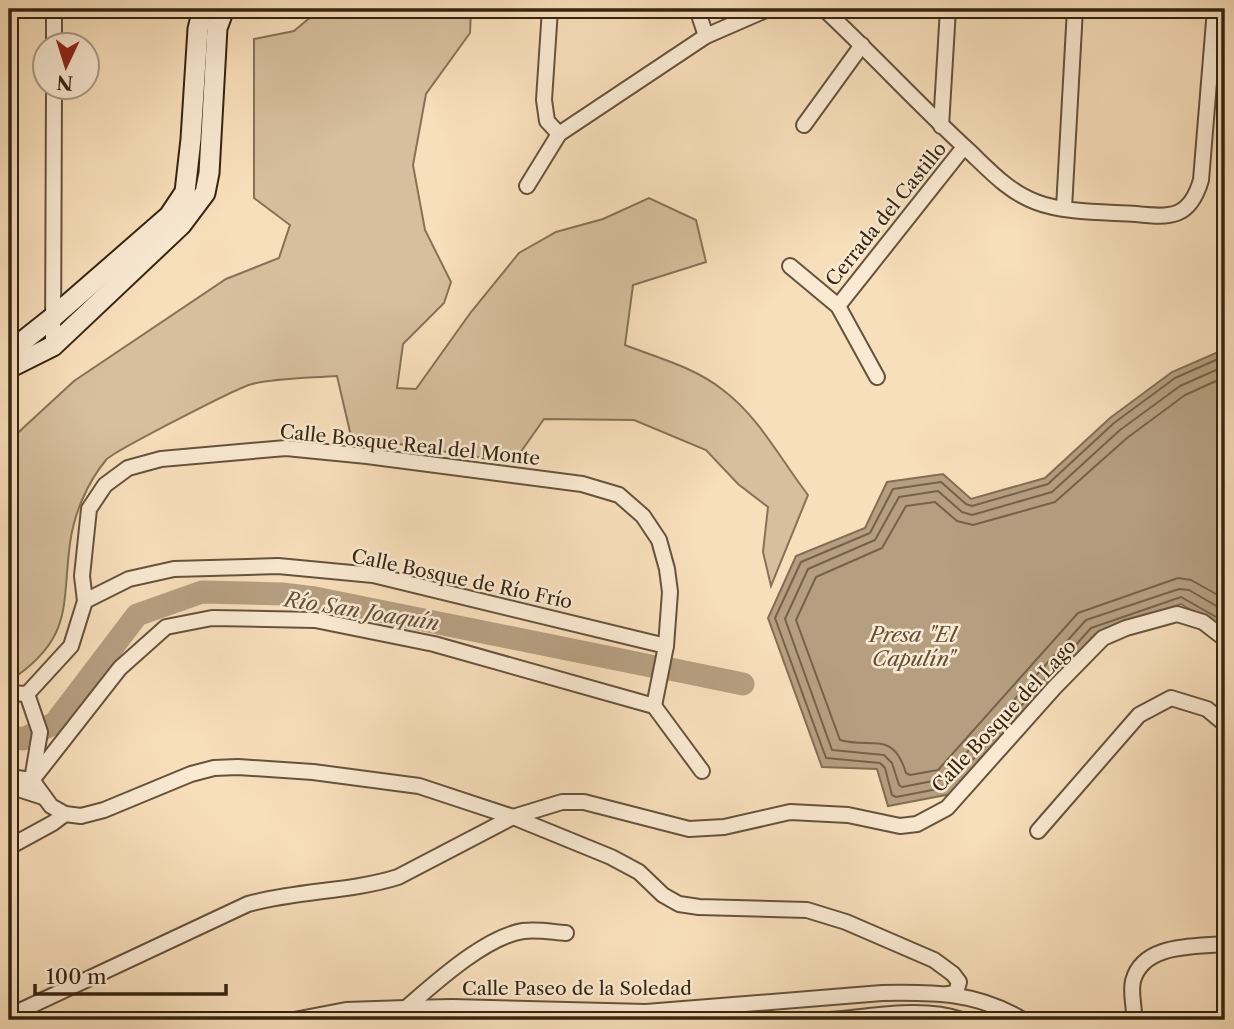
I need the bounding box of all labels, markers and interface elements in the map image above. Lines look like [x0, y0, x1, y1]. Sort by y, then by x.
north arrow [32, 32, 102, 102]
text: N [56, 70, 74, 95]
street label: Cerrada del Castillo [821, 137, 951, 291]
street label: Calle Bosque Real del Monte [279, 420, 541, 470]
street label: Calle Bosque de Río Frío [350, 544, 574, 614]
water label: Río San Joaquín [281, 586, 441, 636]
water label: Presa "El Capulín" [868, 622, 959, 671]
street label: Calle Bosque del Lago [927, 635, 1081, 797]
scale bar [35, 952, 226, 996]
text: 100 m [46, 964, 107, 989]
street label: Calle Paseo de la Soledad [462, 977, 692, 1000]

